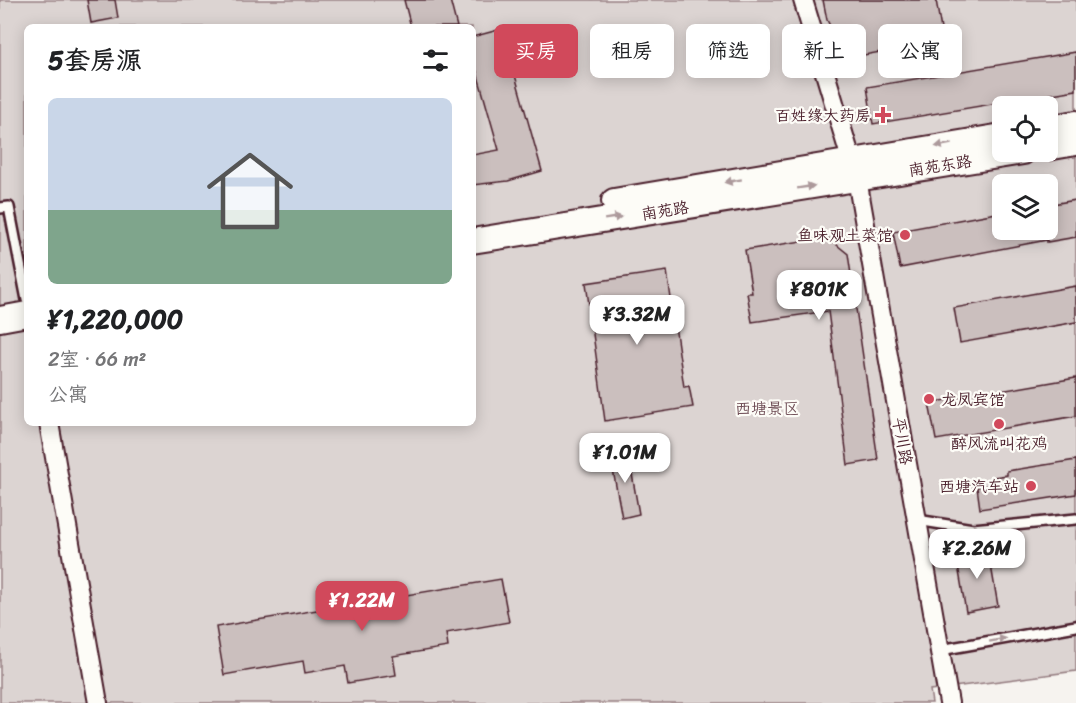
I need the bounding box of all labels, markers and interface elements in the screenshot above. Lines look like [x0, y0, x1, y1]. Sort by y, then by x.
chip: 买房 [494, 24, 578, 78]
chip: 租房 [590, 24, 674, 78]
chip: 筛选 [686, 24, 770, 78]
chip: 新上 [782, 24, 866, 78]
chip: 公寓 [878, 24, 962, 78]
text: 5套房源 [48, 37, 142, 83]
icon: filters [419, 44, 452, 77]
map controls [992, 96, 1058, 240]
button: locate [992, 96, 1058, 162]
place label: 百姓缘大药房 [775, 101, 871, 130]
marker: 百姓缘大药房 [876, 108, 890, 122]
icon: home [196, 137, 304, 245]
one-way arrow [935, 141, 954, 150]
street label: 南苑东路 [906, 146, 974, 185]
button: layers [992, 174, 1058, 240]
one-way arrow [724, 177, 743, 186]
one-way arrow [796, 182, 815, 191]
street label: 南苑路 [639, 192, 691, 229]
one-way arrow [604, 214, 623, 223]
place label: 鱼味观土菜馆 [797, 221, 893, 250]
marker: 鱼味观土菜馆 [898, 228, 912, 242]
pin: ¥801K [777, 270, 861, 321]
text: ¥801K [791, 272, 847, 307]
pin: ¥3.32M [588, 295, 686, 346]
text: ¥1,220,000 [48, 296, 183, 342]
text: ¥3.32M [604, 297, 670, 332]
text: 2室 · 66 m² [48, 342, 146, 377]
text: 公寓 [48, 377, 88, 412]
place label: 龙凤宾馆 [941, 385, 1005, 414]
marker: 龙凤宾馆 [922, 392, 936, 406]
park label: 西塘景区 [735, 394, 799, 423]
street label: 平川路 [884, 415, 921, 467]
marker: 醉风流叫花鸡 [992, 417, 1006, 431]
place label: 醉风流叫花鸡 [951, 429, 1047, 458]
pin: ¥1.01M [576, 433, 674, 484]
text: ¥1.01M [593, 435, 657, 470]
place label: 西塘汽车站 [939, 472, 1019, 501]
marker: 西塘汽车站 [1024, 479, 1038, 493]
pin: ¥2.26M [928, 529, 1026, 580]
text: ¥2.26M [943, 531, 1011, 566]
pin: ¥1.22M [313, 581, 411, 632]
text: ¥1.22M [329, 583, 395, 618]
one-way arrow [988, 636, 1007, 645]

